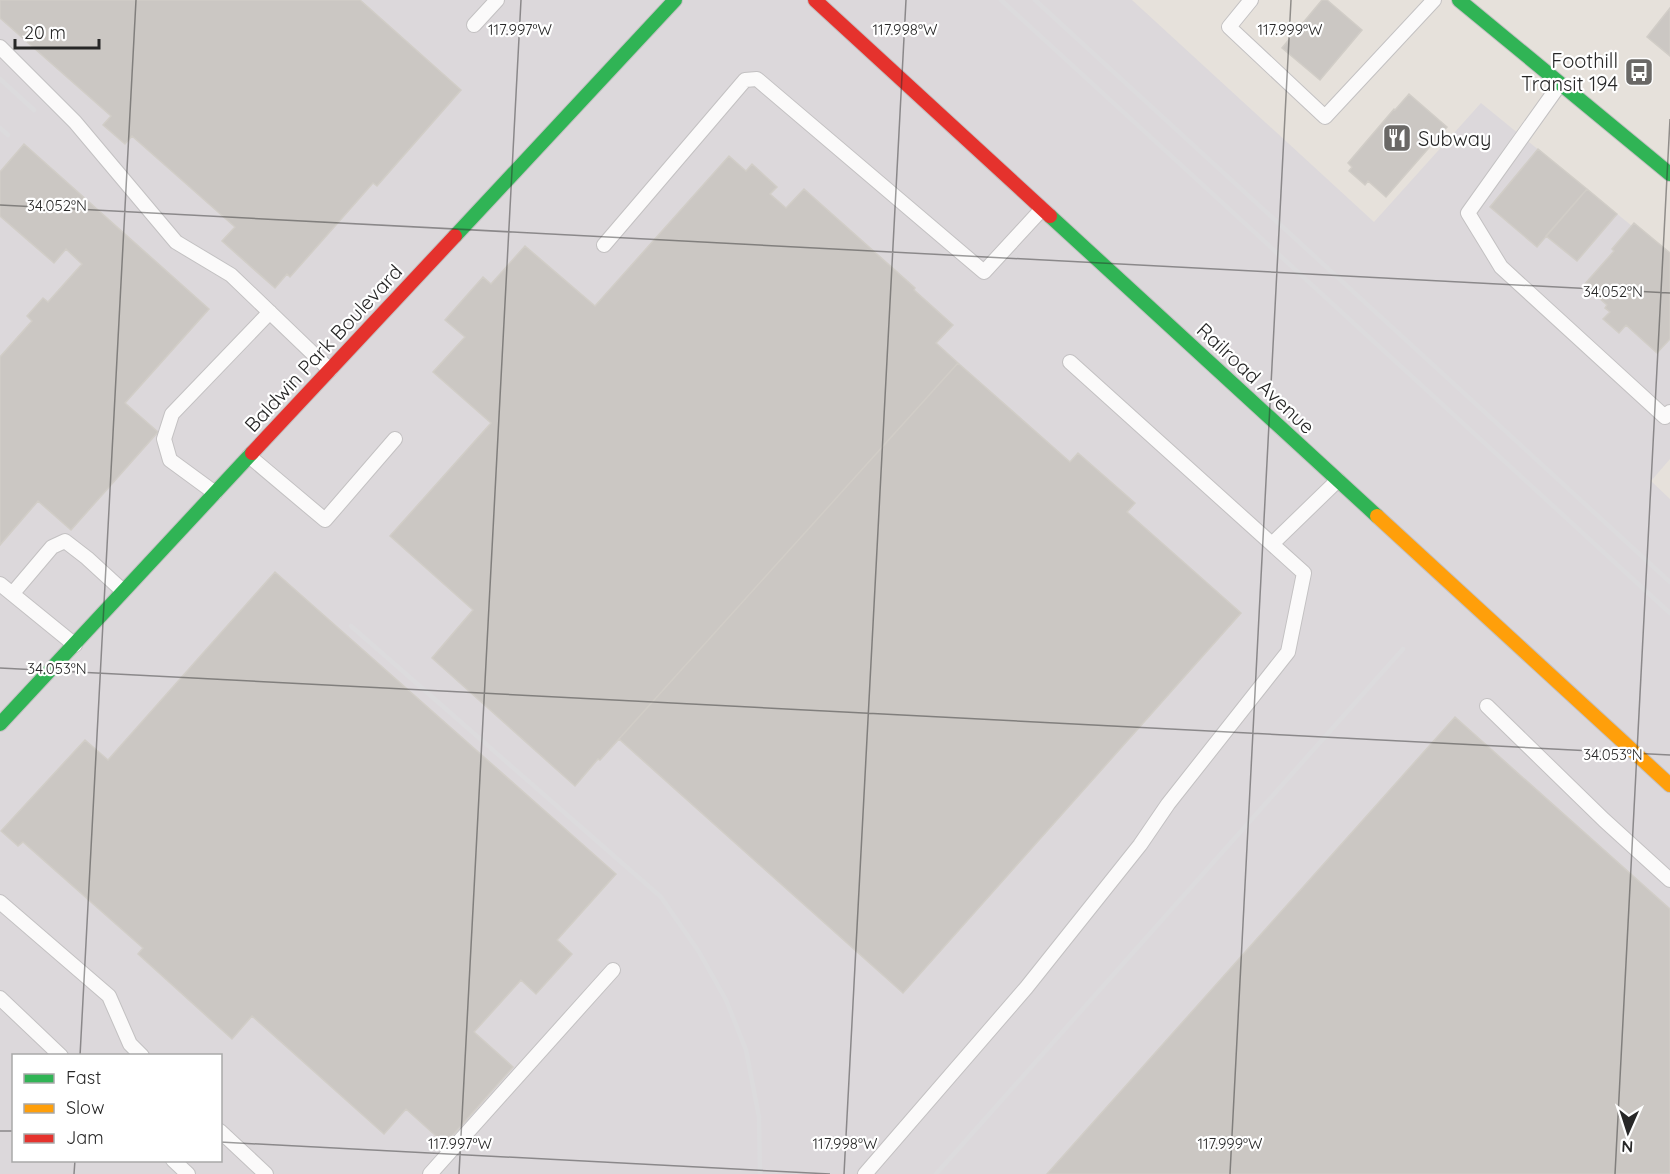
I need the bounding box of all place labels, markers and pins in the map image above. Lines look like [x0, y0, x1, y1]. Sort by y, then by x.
place label: Foothill Transit 194 [1521, 48, 1618, 96]
bus stop icon: Foothill Transit 194 [1623, 56, 1655, 88]
restaurant icon: Subway [1381, 122, 1413, 154]
place label: Subway [1418, 126, 1491, 151]

